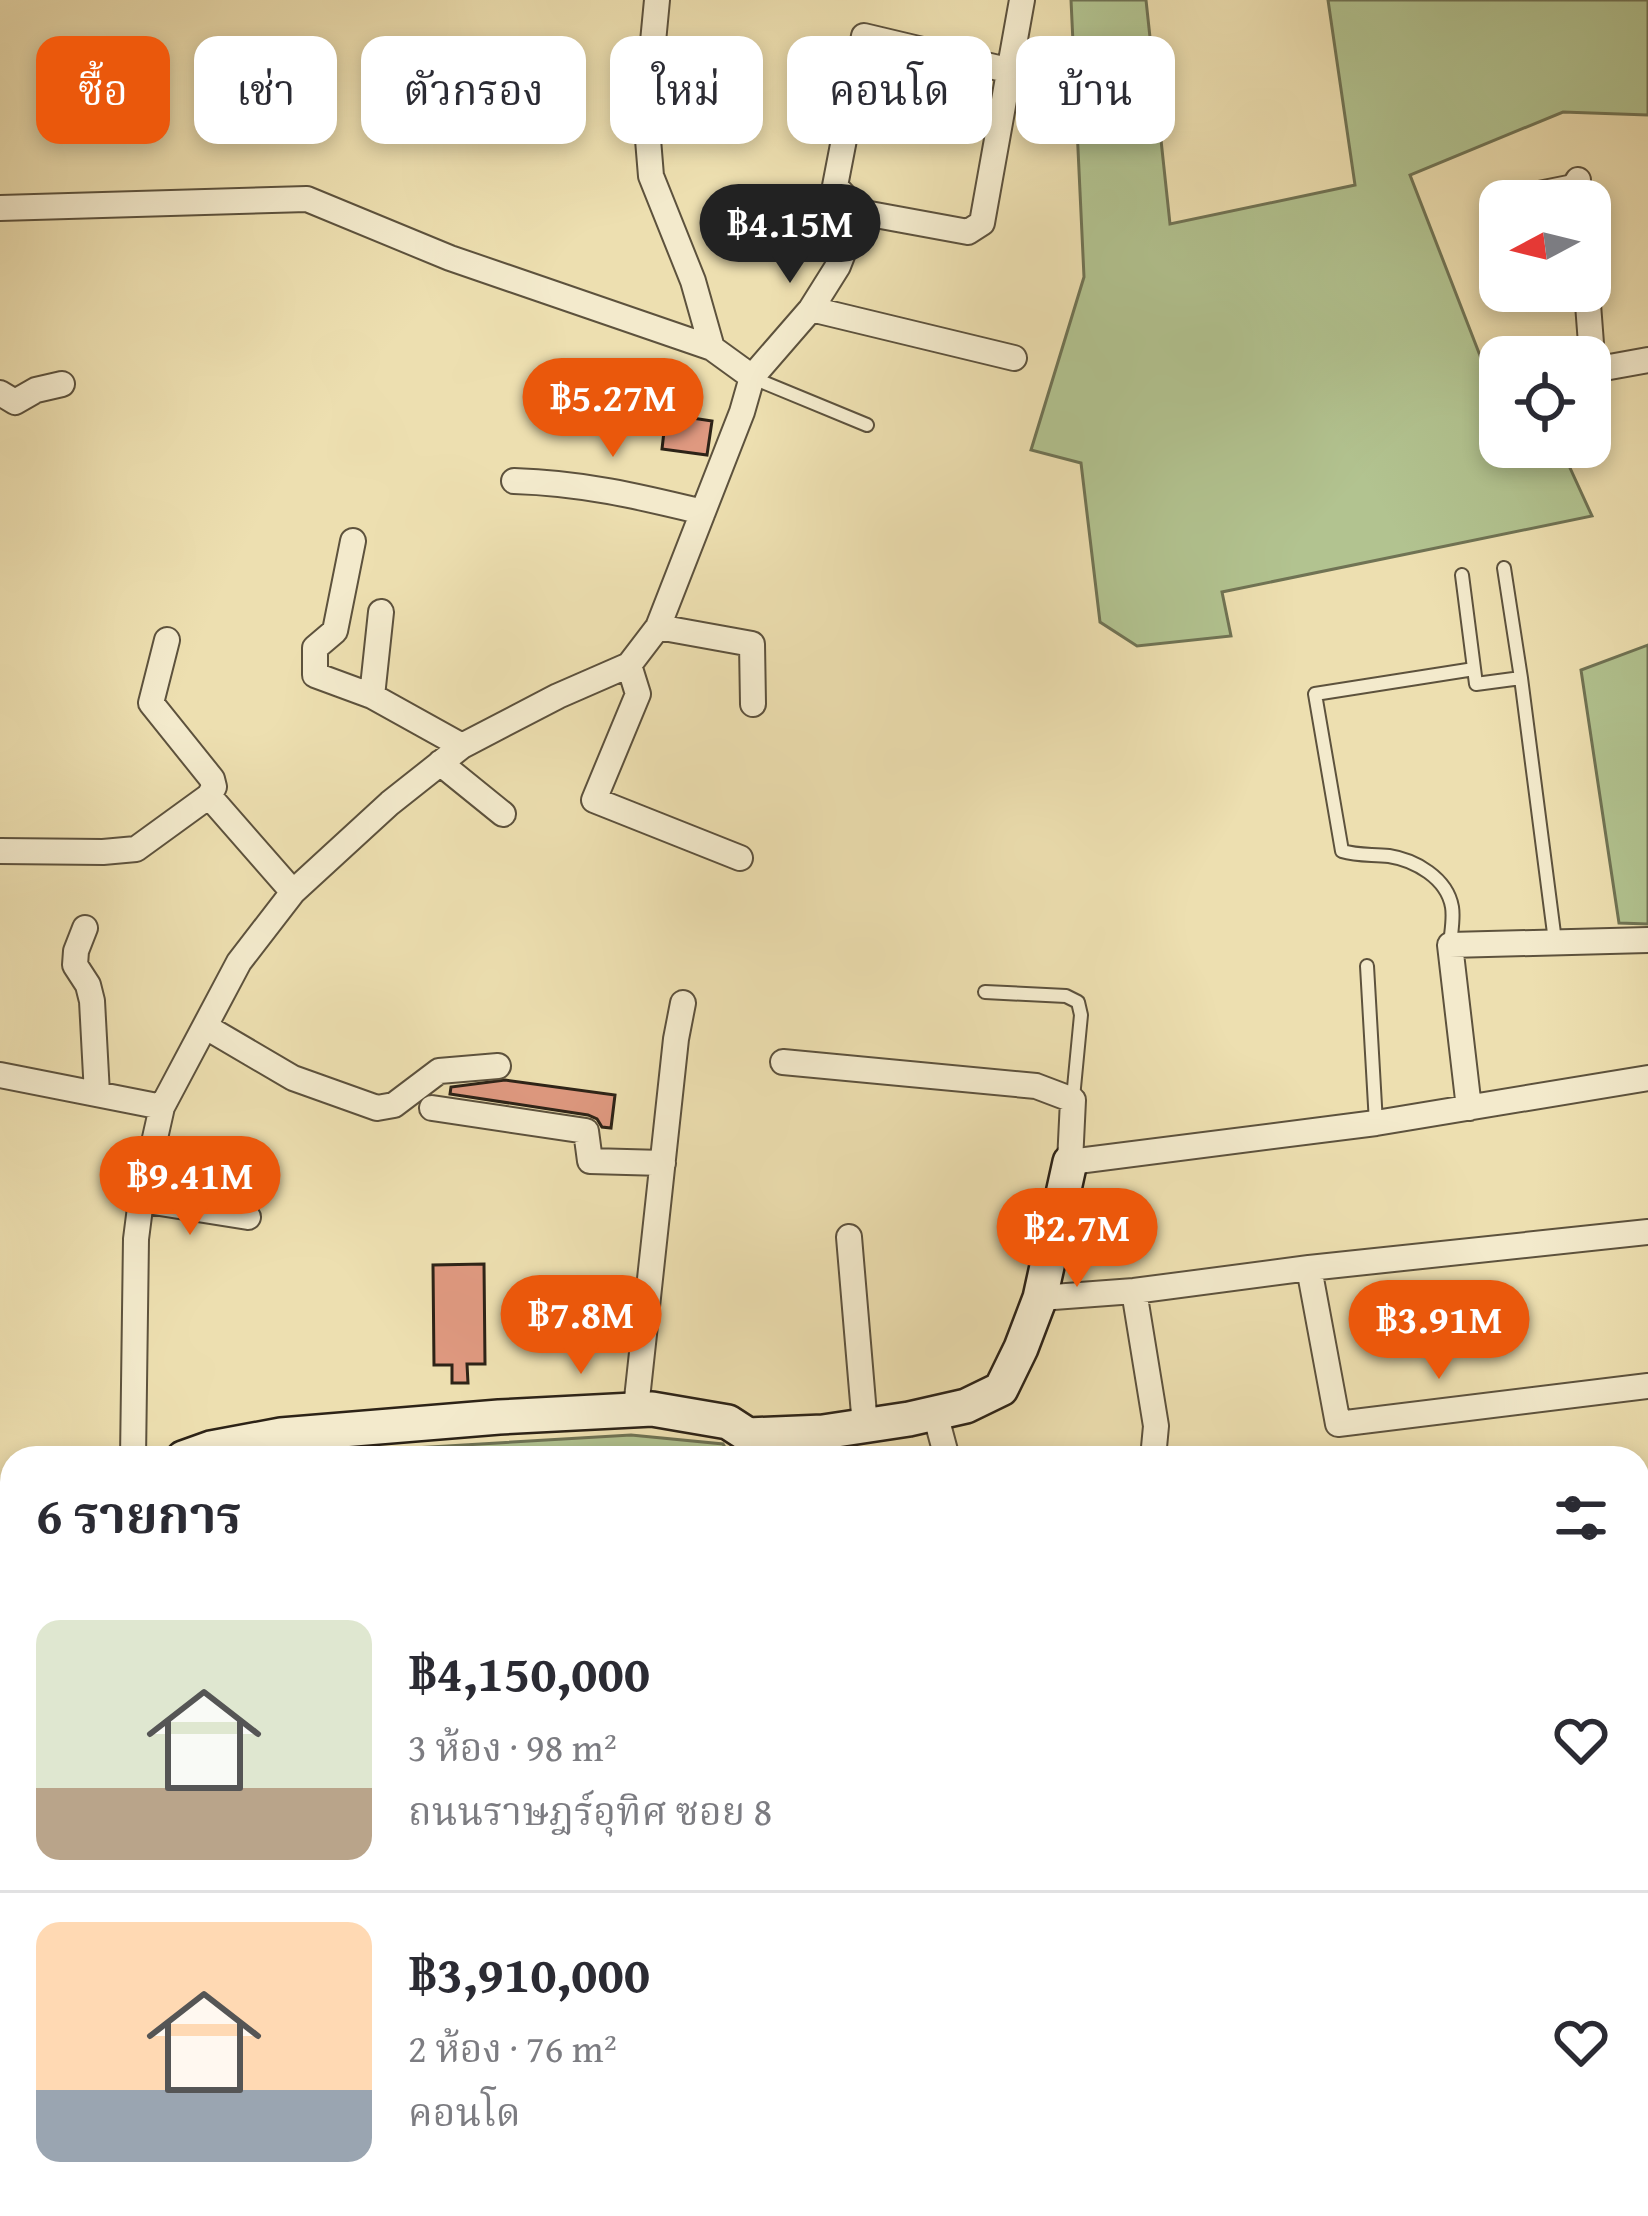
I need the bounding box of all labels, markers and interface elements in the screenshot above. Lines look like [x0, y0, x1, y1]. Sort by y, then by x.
chip: ซื้อ [36, 36, 170, 144]
chip: เช่า [194, 36, 337, 144]
chip: ตัวกรอง [361, 36, 586, 144]
chip: ใหม่ [610, 36, 763, 144]
chip: คอนโด [787, 36, 992, 144]
chip: บ้าน [1016, 36, 1175, 144]
north arrow [1479, 180, 1611, 312]
map controls [1479, 180, 1611, 468]
pin: ฿4.15M [692, 184, 888, 286]
text: ฿4.15M [727, 194, 853, 251]
button: locate [1479, 336, 1611, 468]
pin: ฿5.27M [515, 358, 711, 460]
text: ฿5.27M [550, 368, 676, 425]
pin: ฿9.41M [92, 1136, 288, 1238]
text: ฿9.41M [127, 1146, 253, 1203]
pin: ฿2.7M [993, 1188, 1161, 1290]
text: ฿2.7M [1024, 1198, 1130, 1255]
pin: ฿7.8M [497, 1275, 665, 1377]
pin: ฿3.91M [1341, 1280, 1537, 1382]
text: ฿7.8M [528, 1285, 634, 1342]
text: ฿3.91M [1376, 1290, 1502, 1347]
text: 6 รายการ [36, 1477, 242, 1552]
icon: filters [1548, 1485, 1614, 1551]
text: ฿4,150,000 [408, 1635, 650, 1710]
icon: home [132, 1668, 276, 1812]
icon: heart [1548, 1707, 1614, 1773]
text: 3 ห้อง · 98 m² [408, 1718, 617, 1775]
text: ถนนราษฎร์อุทิศ ซอย 8 [408, 1782, 772, 1839]
text: ฿3,910,000 [408, 1936, 650, 2011]
icon: home [132, 1970, 276, 2114]
icon: heart [1548, 2009, 1614, 2075]
text: 2 ห้อง · 76 m² [408, 2019, 617, 2076]
text: คอนโด [408, 2083, 521, 2140]

